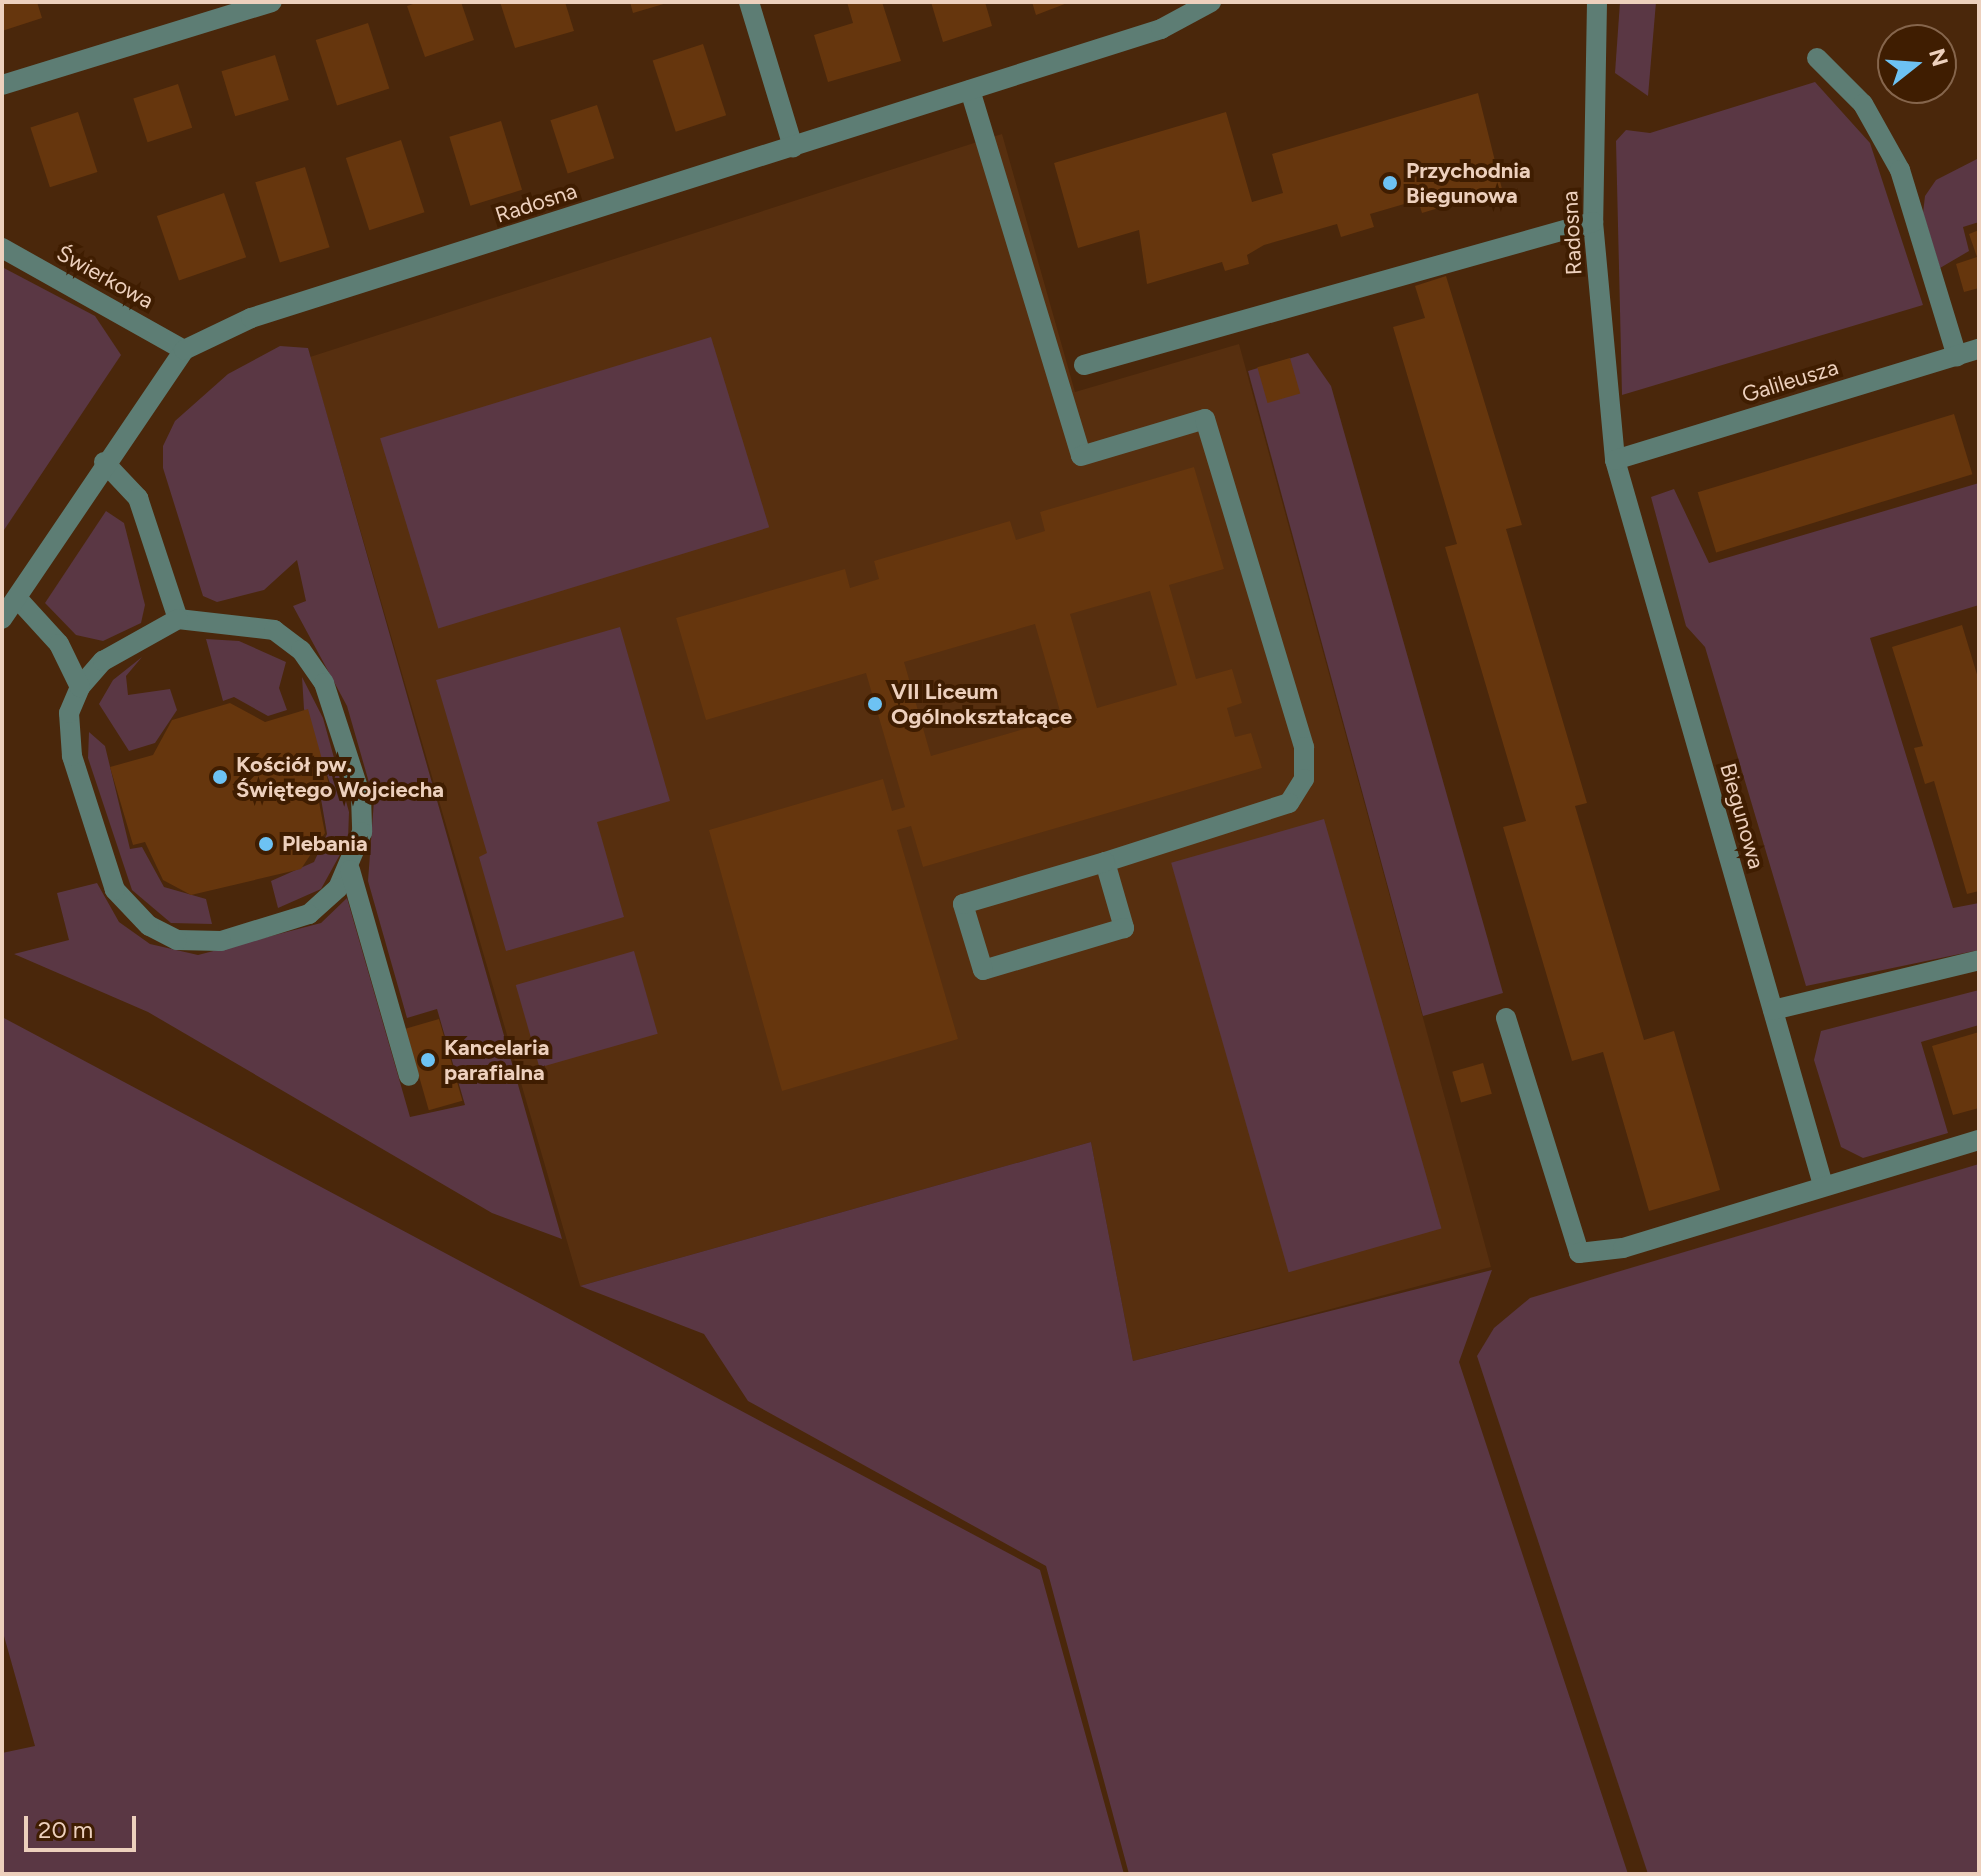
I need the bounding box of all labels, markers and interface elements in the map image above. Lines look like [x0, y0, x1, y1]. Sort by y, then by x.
north arrow [1877, 24, 1957, 104]
text: N [1923, 45, 1954, 69]
place label: Przychodnia Biegunowa [1406, 157, 1531, 208]
marker: Przychodnia Biegunowa [1381, 174, 1399, 192]
street label: Radosna [492, 177, 580, 229]
street label: Radosna [1557, 190, 1587, 276]
street label: Świerkowa [52, 240, 158, 314]
street label: Galileusza [1739, 354, 1841, 408]
place label: VII Liceum Ogólnokształcące [891, 678, 1072, 730]
marker: VII Liceum Ogólnokształcące [866, 695, 884, 713]
place label: Kościół pw. Świętego Wojciecha [236, 751, 444, 802]
street label: Biegunowa [1714, 760, 1770, 872]
marker: Kościół pw. Świętego Wojciecha [211, 768, 229, 786]
place label: Plebania [282, 831, 368, 857]
marker: Plebania [257, 835, 275, 853]
place label: Kancelaria parafialna [444, 1034, 549, 1086]
marker: Kancelaria parafialna [419, 1051, 437, 1069]
scale bar [28, 1800, 140, 1850]
text: 20 m [38, 1815, 93, 1844]

